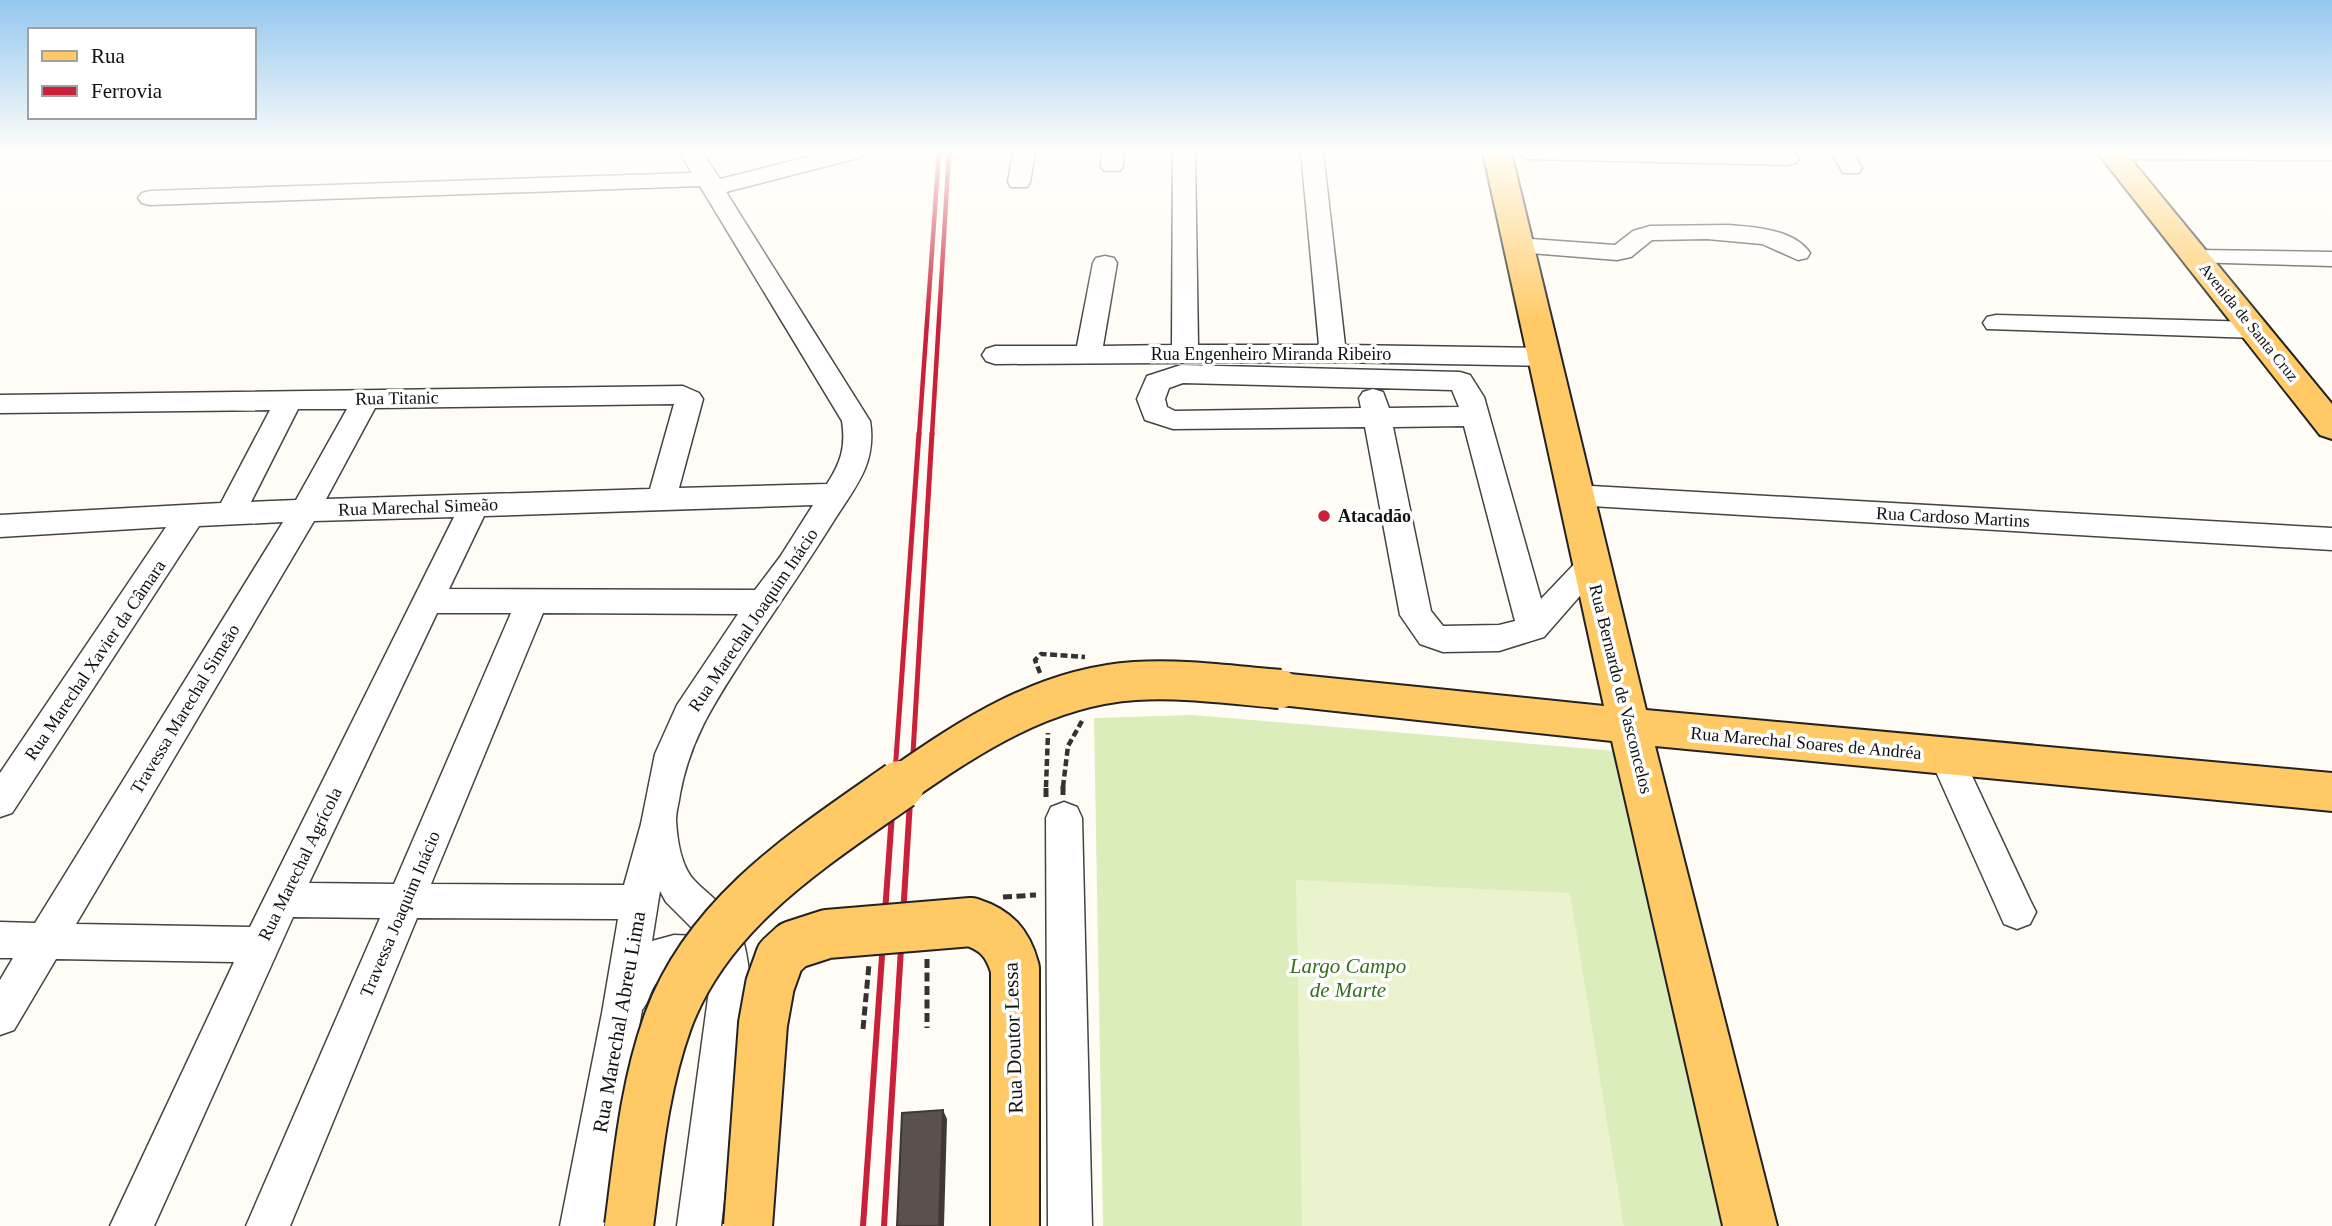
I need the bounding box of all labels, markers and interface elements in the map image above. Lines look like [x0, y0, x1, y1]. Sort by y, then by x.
legend [28, 28, 256, 119]
text: Rua [91, 44, 126, 68]
text: Ferrovia [91, 79, 163, 103]
street label: Avenida de Santa Cruz [2196, 260, 2302, 384]
street label: Rua Engenheiro Miranda Ribeiro [1151, 344, 1391, 364]
street label: Rua Titanic [355, 387, 439, 409]
street label: Rua Marechal Simeão [338, 494, 498, 520]
street label: Rua Cardoso Martins [1876, 503, 2030, 531]
place label: Atacadão [1338, 506, 1411, 526]
marker: Atacadão [1316, 508, 1332, 524]
street label: Rua Marechal Joaquim Inácio [684, 525, 822, 715]
street label: Rua Marechal Xavier da Câmara [20, 556, 170, 764]
street label: Rua Bernardo de Vasconcelos [1585, 582, 1657, 796]
street label: Travessa Marechal Simeão [126, 621, 244, 797]
street label: Rua Marechal Soares de Andréa [1690, 723, 1922, 763]
street label: Rua Marechal Agrícola [254, 784, 346, 944]
street label: Travessa Joaquim Inácio [356, 828, 444, 1000]
street label: Rua Marechal Abreu Lima [588, 909, 650, 1135]
park label: Largo Campo de Marte [1289, 954, 1406, 1002]
street label: Rua Doutor Lessa [998, 961, 1028, 1114]

